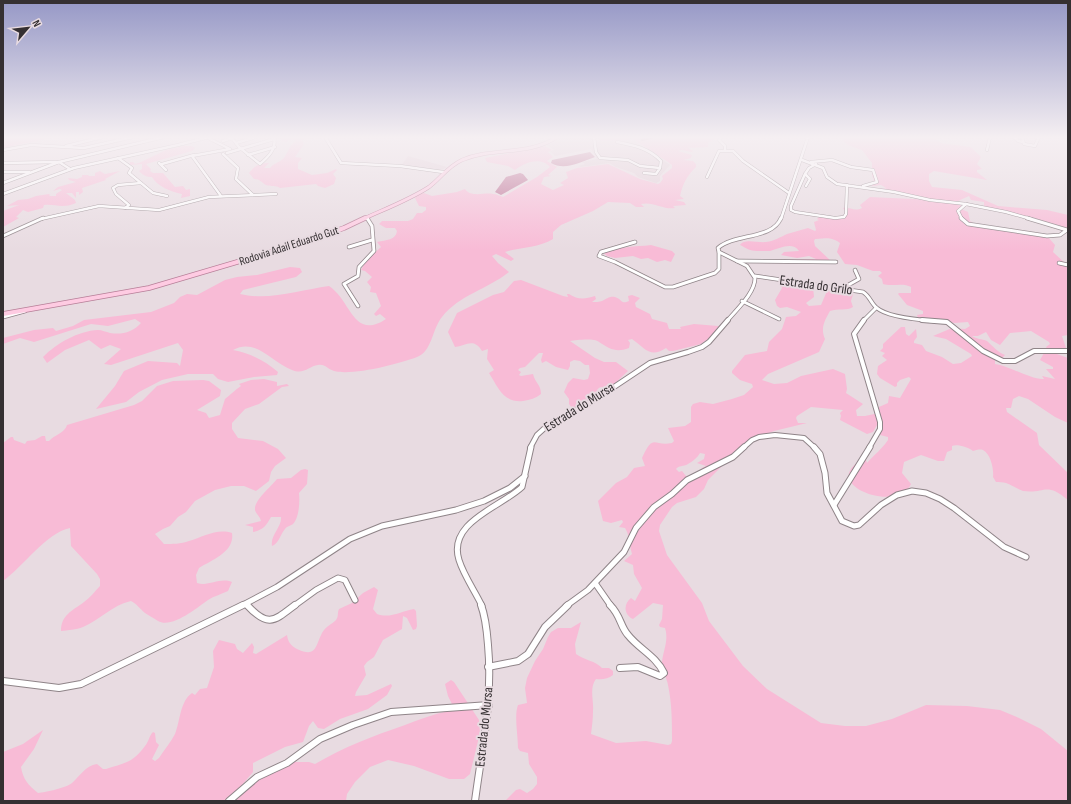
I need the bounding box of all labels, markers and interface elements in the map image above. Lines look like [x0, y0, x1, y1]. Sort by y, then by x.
north arrow [8, 8, 48, 48]
text: N [29, 18, 44, 29]
street label: Rodovia Adail Eduardo Gut [237, 223, 341, 269]
street label: Estrada do Grilo [778, 271, 854, 299]
street label: Estrada do Mursa [541, 379, 617, 435]
street label: Estrada do Mursa [471, 686, 497, 768]

